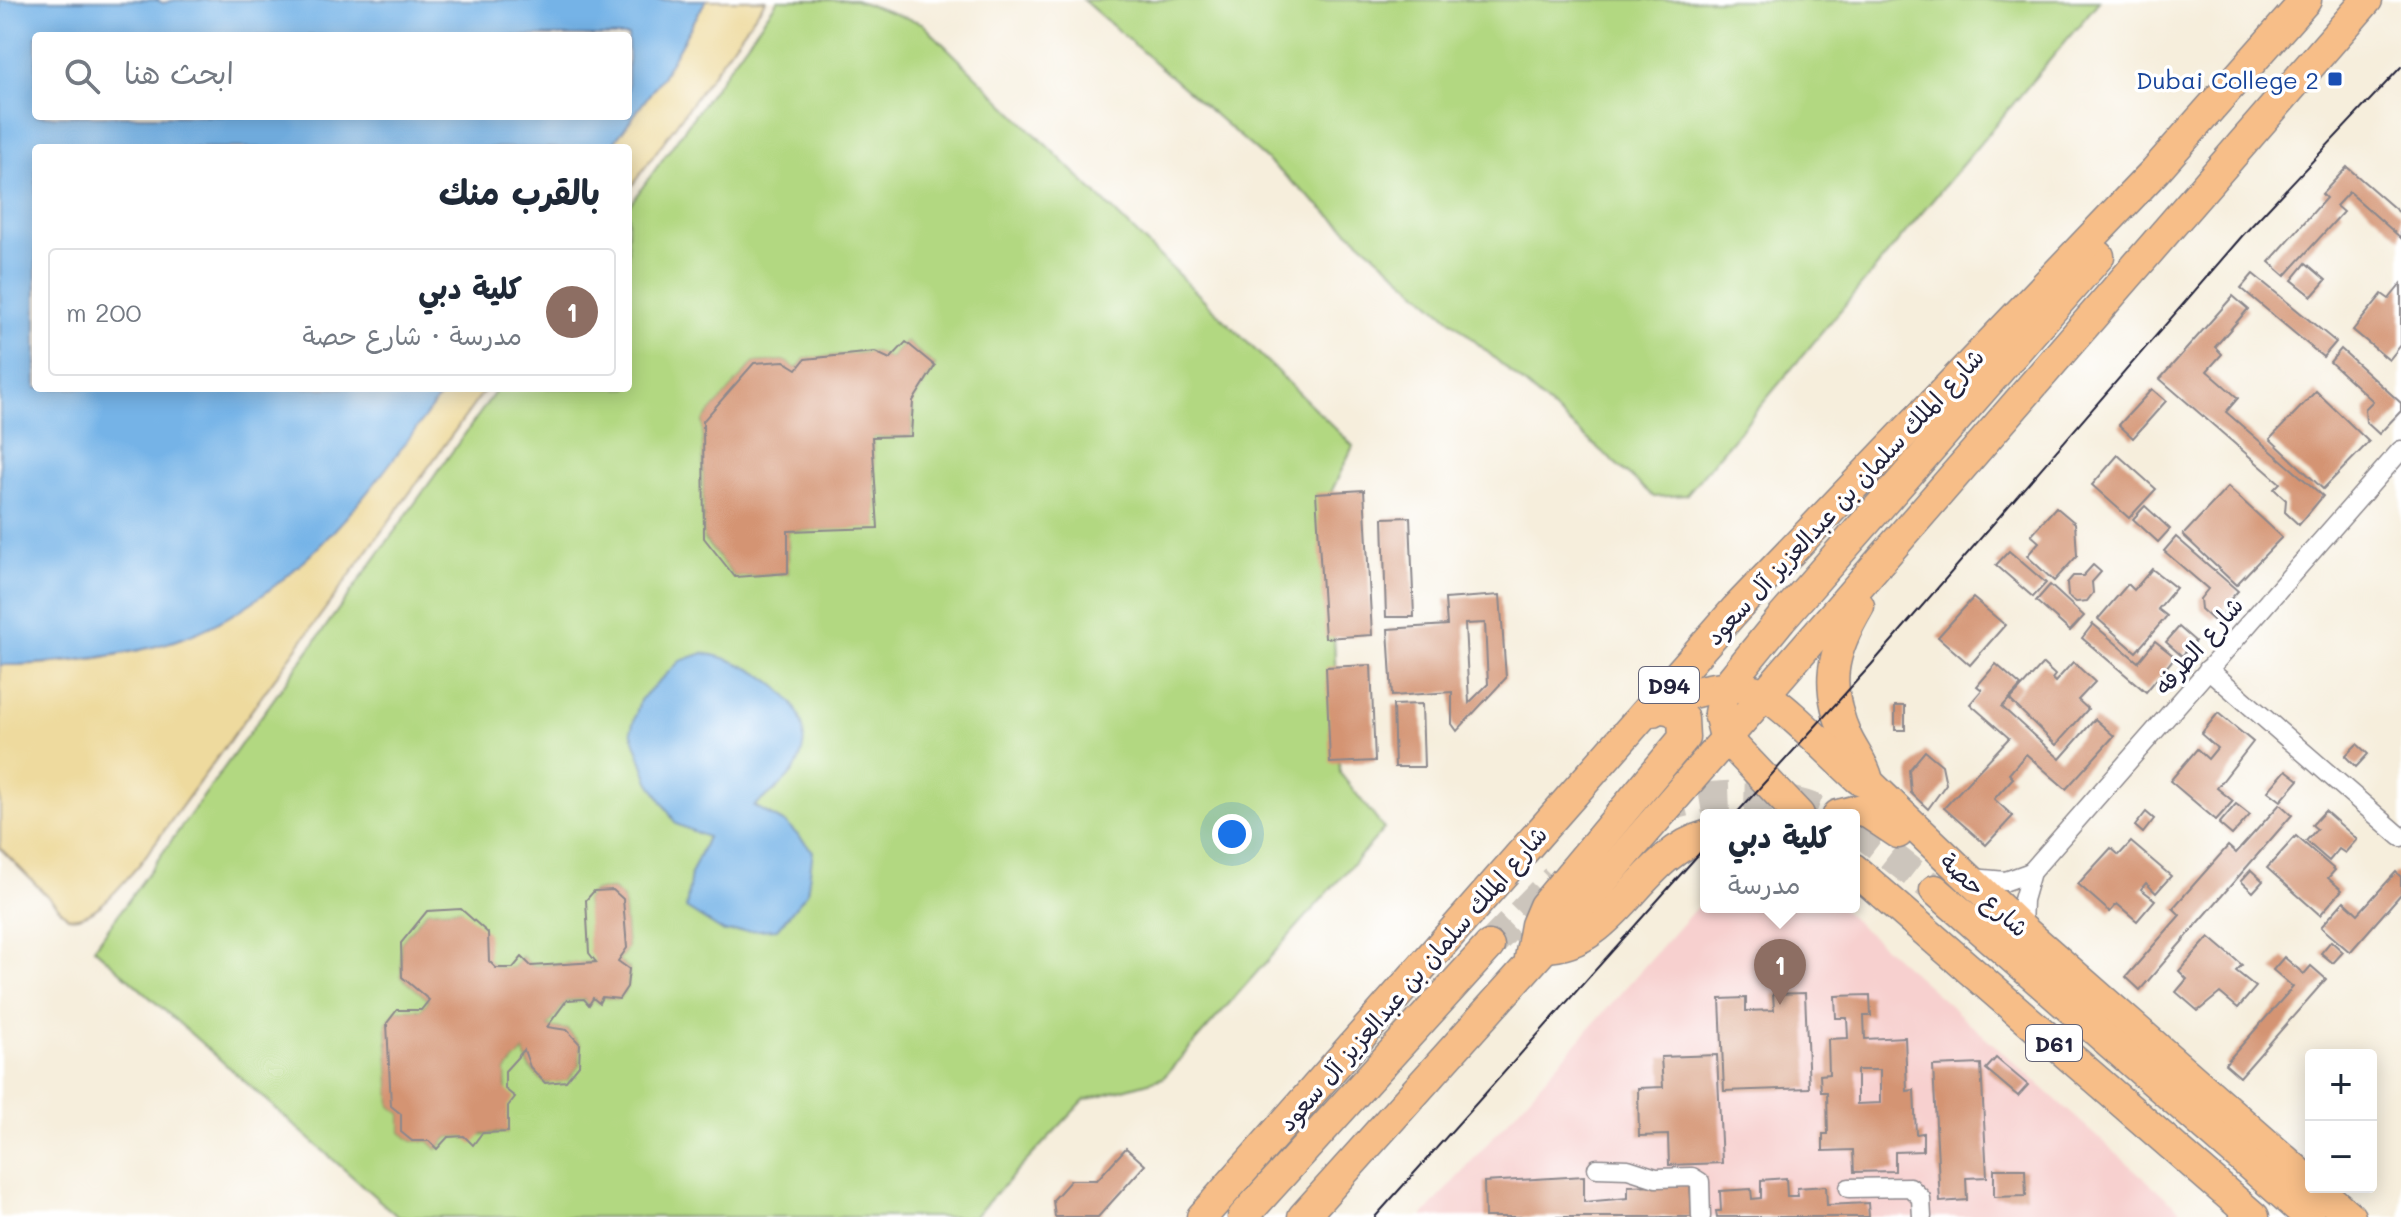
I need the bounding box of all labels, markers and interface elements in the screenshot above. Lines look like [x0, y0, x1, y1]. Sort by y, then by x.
search box [32, 32, 632, 120]
text: ابحث هنا [124, 52, 234, 92]
icon: search [60, 54, 104, 98]
place label: Dubai College 2 [2136, 64, 2319, 95]
marker: Dubai College 2 [2326, 70, 2344, 88]
text: بالقرب منك [439, 169, 600, 214]
text: كلية دبي [418, 267, 522, 307]
text: 200 m [66, 295, 142, 329]
text: 1 [566, 295, 578, 329]
text: مدرسة · شارع حصة [302, 318, 522, 352]
street label: شارع الملك سلمان بن عبدالعزيز آل سعود [1698, 341, 1992, 653]
street label: شارع الطرفه [2147, 589, 2251, 702]
road number: D94 [1639, 667, 1699, 703]
popup [1700, 809, 1860, 913]
your location [1212, 814, 1252, 854]
text: كلية دبي [1728, 816, 1832, 856]
street label: شارع الملك سلمان بن عبدالعزيز آل سعود [1271, 819, 1556, 1139]
street label: شارع حصة [1932, 845, 2036, 945]
text: مدرسة [1728, 867, 1801, 901]
pin: 1 [1754, 939, 1806, 1005]
road number: D61 [2026, 1025, 2082, 1061]
map controls [2305, 1049, 2377, 1193]
button: + [2305, 1049, 2377, 1121]
button: − [2305, 1121, 2377, 1193]

